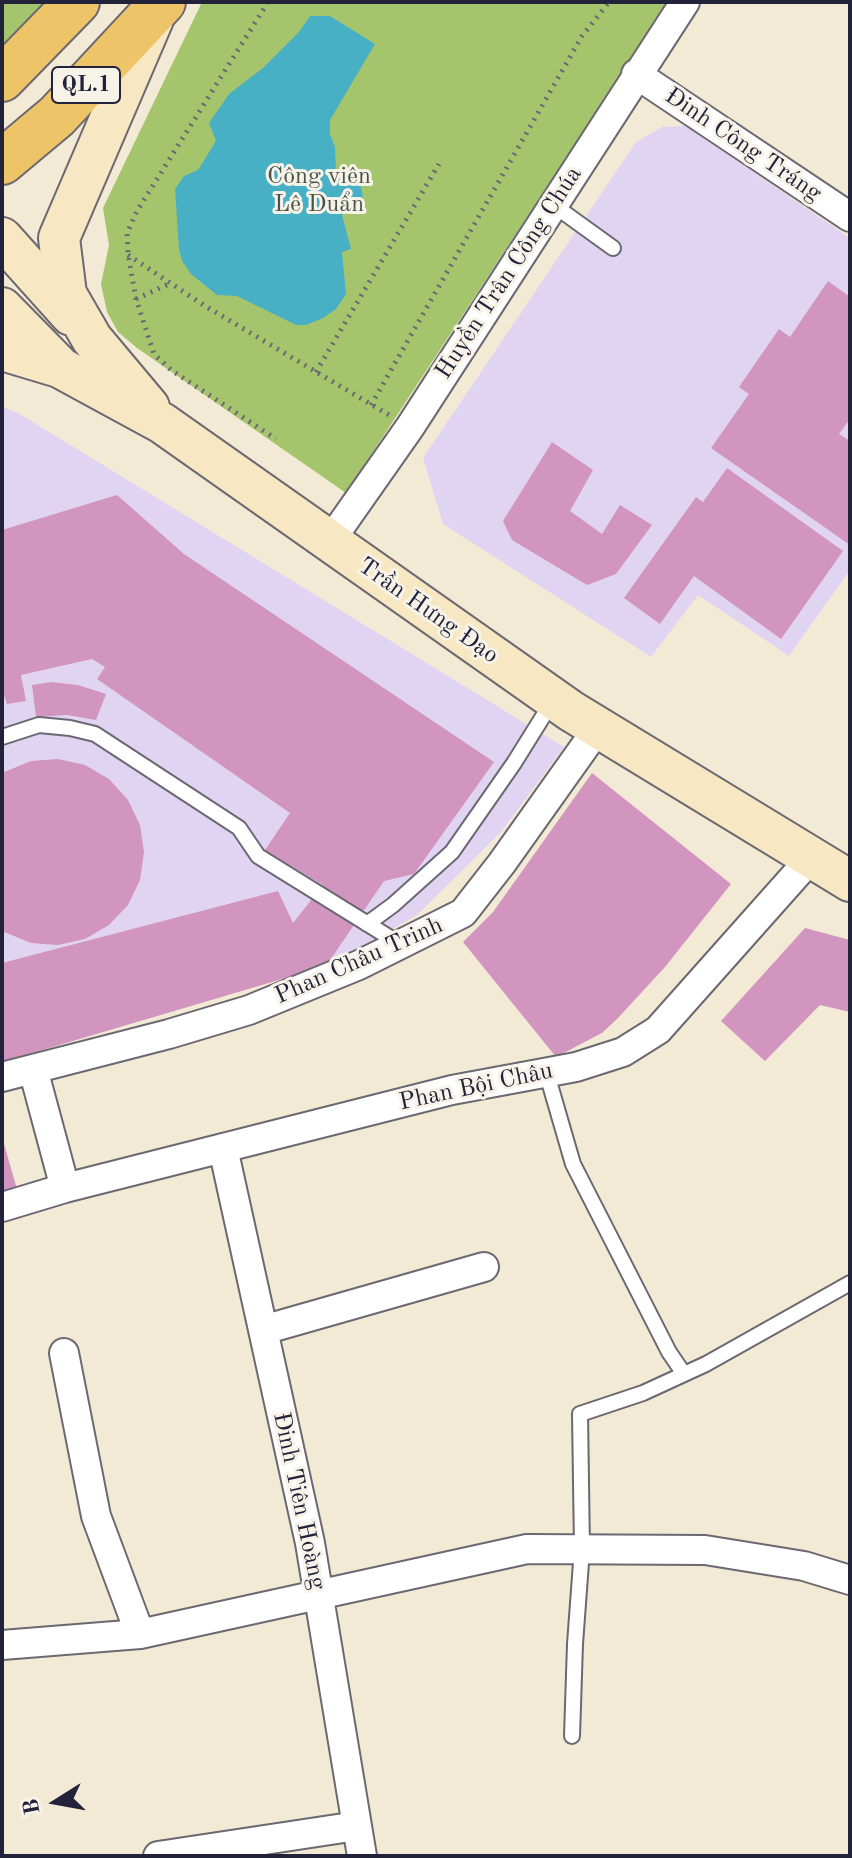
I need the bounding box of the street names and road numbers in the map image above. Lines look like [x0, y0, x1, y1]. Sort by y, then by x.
road number: QL.1 [52, 67, 120, 103]
street label: Đinh Công Tráng [659, 82, 827, 208]
street label: Huyền Trân Công Chúa [429, 161, 589, 385]
street label: Trần Hưng Đạo [352, 552, 504, 670]
street label: Phan Châu Trinh [271, 911, 447, 1011]
street label: Phan Bội Châu [397, 1057, 555, 1117]
street label: Đinh Tiên Hoàng [266, 1410, 332, 1592]

